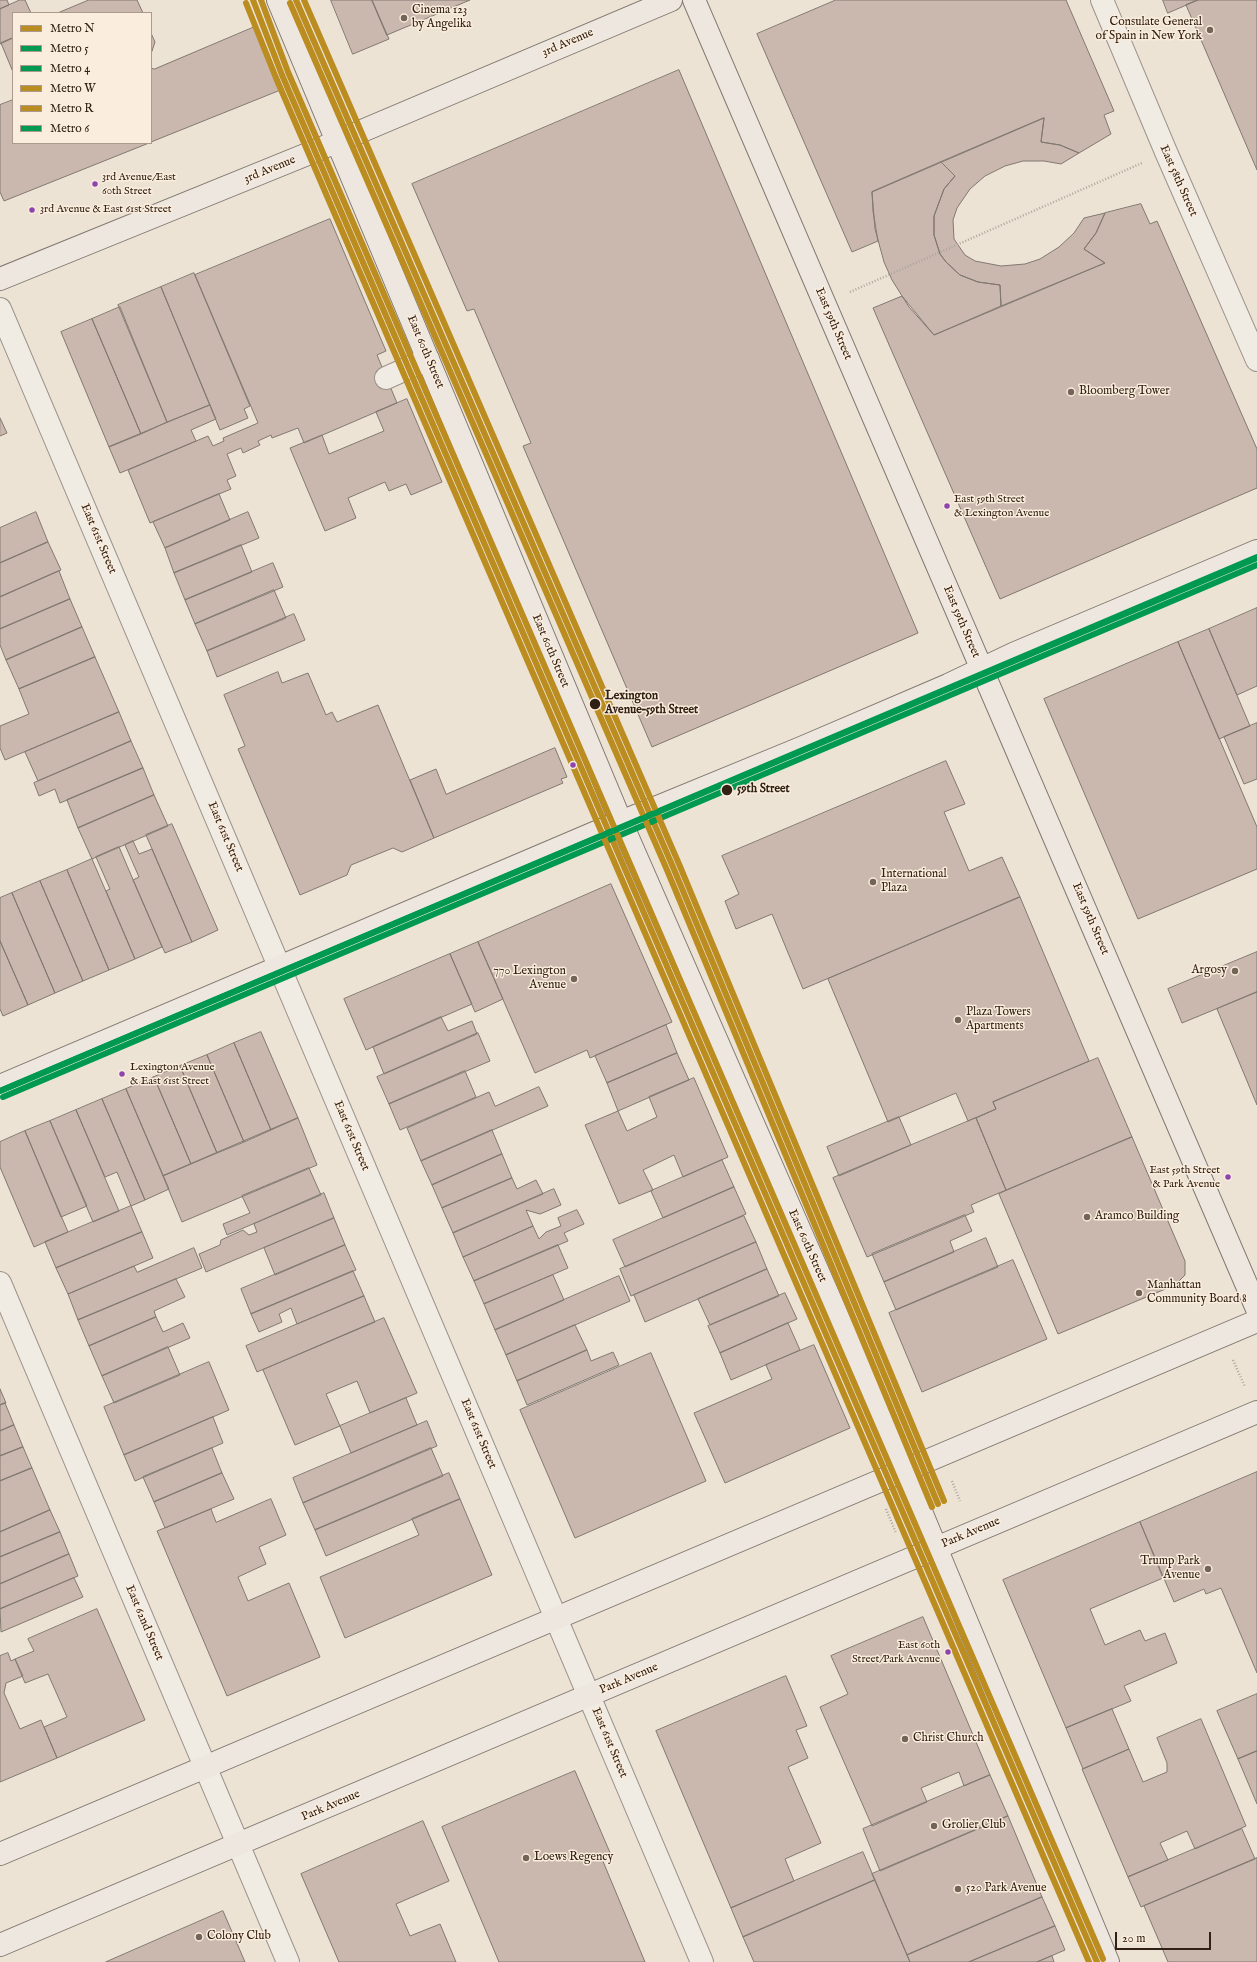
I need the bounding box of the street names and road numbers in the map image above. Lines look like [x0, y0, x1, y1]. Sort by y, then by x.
street label: 3rd Avenue [540, 26, 596, 60]
street label: East 58th Street [1156, 143, 1200, 219]
street label: 3rd Avenue [242, 153, 298, 187]
street label: East 59th Street [811, 286, 855, 362]
street label: East 60th Street [403, 313, 447, 391]
street label: East 61st Street [77, 502, 119, 576]
street label: East 59th Street [939, 584, 983, 660]
street label: East 60th Street [528, 612, 572, 690]
street label: East 61st Street [204, 800, 246, 874]
street label: East 59th Street [1068, 881, 1112, 957]
street label: East 61st Street [330, 1099, 372, 1173]
street label: East 60th Street [784, 1207, 830, 1285]
street label: East 61st Street [457, 1397, 499, 1471]
street label: Park Avenue [940, 1514, 1002, 1552]
street label: East 62nd Street [122, 1583, 166, 1663]
street label: Park Avenue [598, 1660, 660, 1698]
street label: East 61st Street [588, 1706, 630, 1780]
street label: Park Avenue [300, 1787, 362, 1825]

